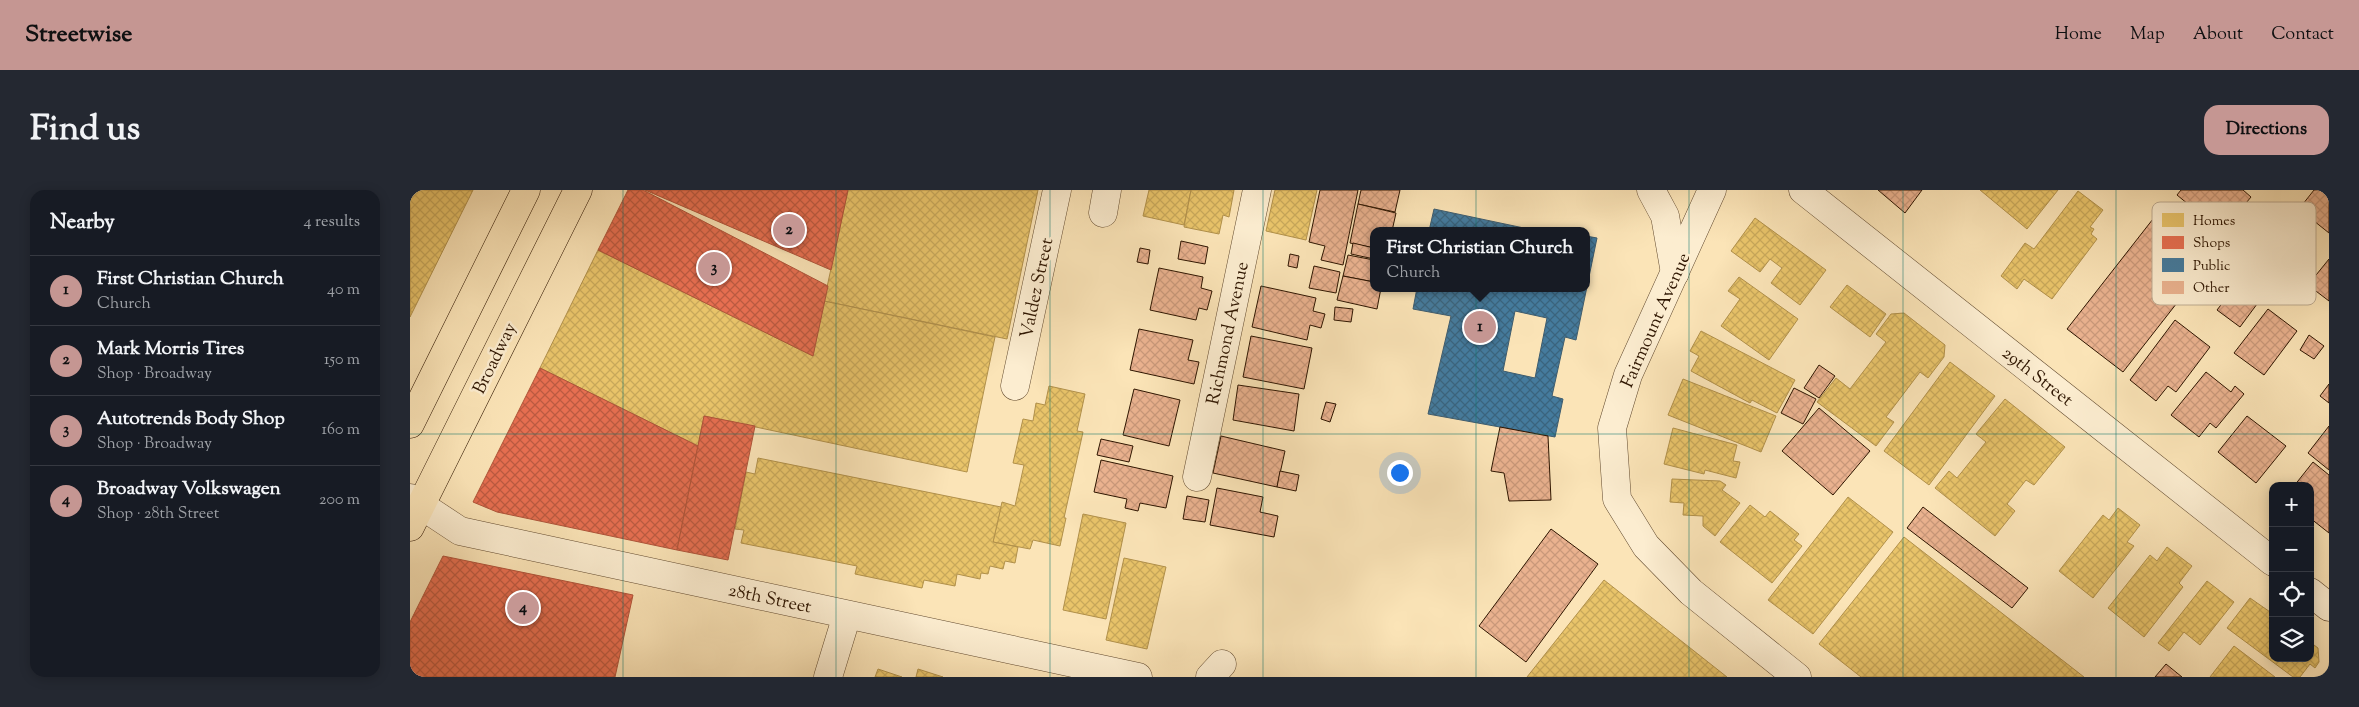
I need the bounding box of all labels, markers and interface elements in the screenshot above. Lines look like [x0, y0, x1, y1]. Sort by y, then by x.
text: Streetwise [25, 18, 132, 52]
text: Home [2055, 22, 2102, 48]
text: Map [2130, 22, 2165, 48]
text: About [2193, 22, 2243, 48]
text: Contact [2271, 22, 2334, 48]
text: Find us [30, 105, 140, 156]
button: Directions [2204, 105, 2329, 155]
legend [2152, 202, 2316, 305]
text: Nearby [50, 208, 115, 238]
text: 4 results [304, 211, 360, 234]
pin: 2 [773, 211, 805, 249]
text: Homes [2193, 212, 2235, 232]
popup [1370, 227, 1590, 292]
text: Shops [2193, 234, 2230, 254]
text: First Christian Church [1387, 235, 1573, 262]
street label: Valdez Street [1015, 236, 1061, 341]
pin: 3 [698, 249, 730, 287]
street label: Fairmount Avenue [1615, 249, 1698, 392]
text: Public [2193, 257, 2230, 277]
street label: Richmond Avenue [1201, 259, 1257, 407]
text: Church [1387, 262, 1440, 285]
text: First Christian Church [97, 266, 284, 293]
text: 1 [63, 279, 69, 302]
text: 40 m [327, 279, 360, 302]
text: Other [2193, 279, 2230, 299]
text: Church [97, 293, 151, 316]
pin: 1 [1464, 308, 1496, 346]
street label: Broadway [467, 319, 524, 399]
text: Mark Morris Tires [97, 336, 244, 363]
street label: 29th Street [1996, 341, 2078, 414]
text: 2 [62, 349, 70, 372]
text: 150 m [324, 349, 360, 372]
text: Shop · Broadway [97, 363, 212, 386]
text: Autotrends Body Shop [97, 406, 285, 433]
text: 3 [63, 419, 69, 442]
text: 160 m [322, 419, 360, 442]
text: Shop · Broadway [97, 433, 212, 456]
your location [1387, 460, 1413, 486]
text: Broadway Volkswagen [97, 476, 281, 503]
map controls [2269, 482, 2314, 662]
button: + [2269, 482, 2314, 527]
text: 4 [62, 489, 70, 512]
text: 200 m [319, 489, 360, 512]
text: Shop · 28th Street [97, 503, 219, 526]
button: − [2269, 527, 2314, 572]
button: locate [2269, 572, 2314, 617]
street label: 28th Street [726, 578, 814, 621]
pin: 4 [507, 589, 539, 627]
button: layers [2269, 617, 2314, 662]

